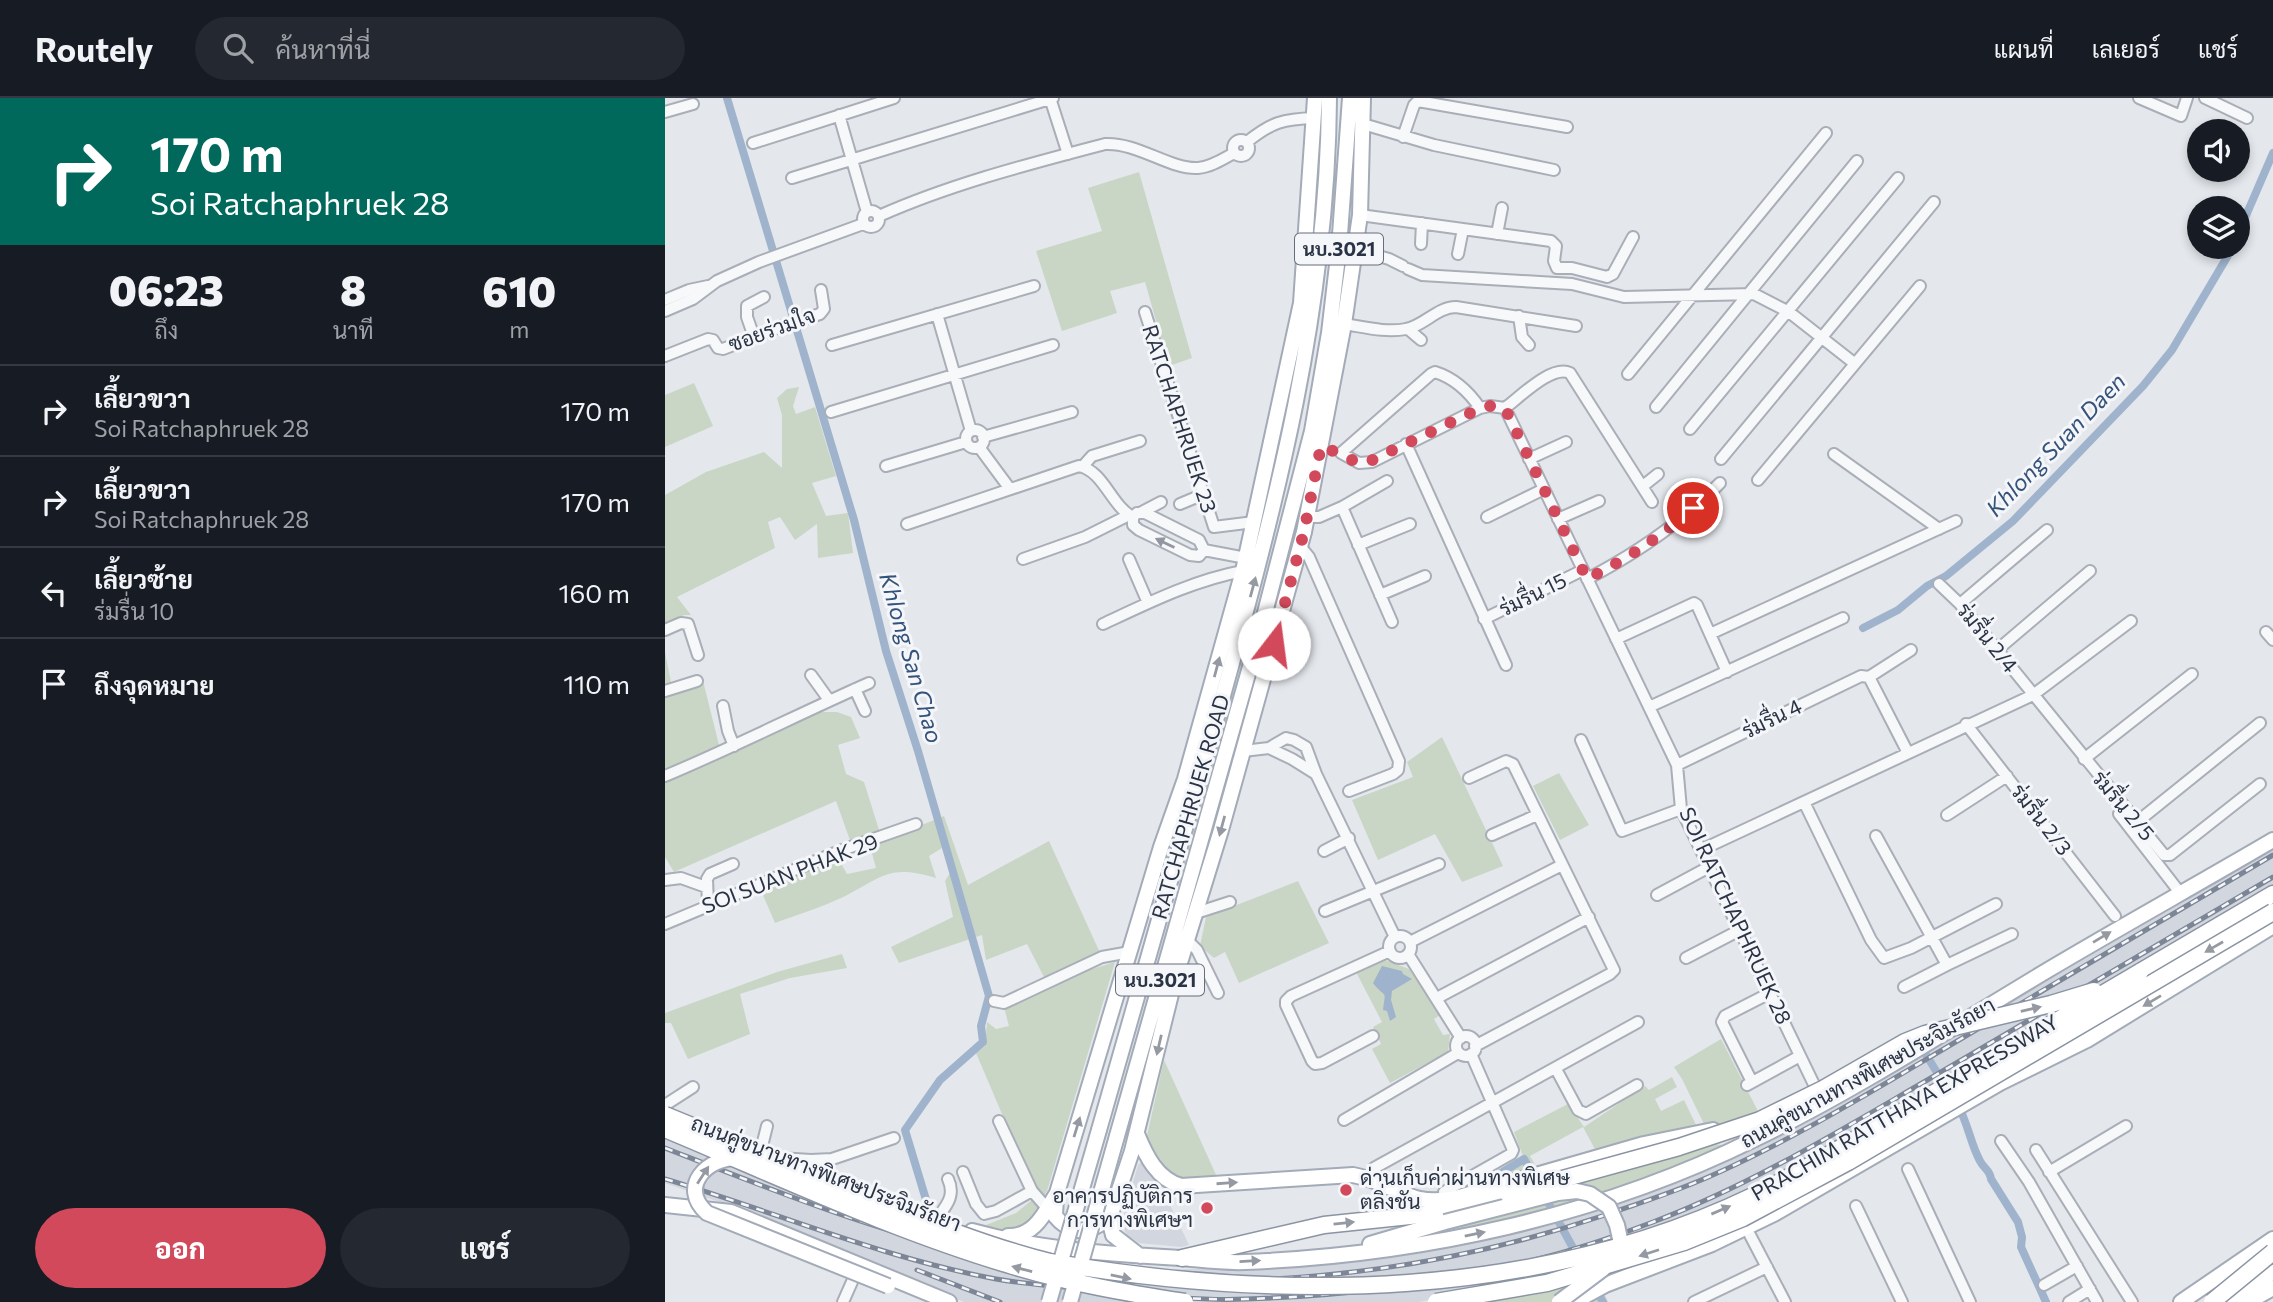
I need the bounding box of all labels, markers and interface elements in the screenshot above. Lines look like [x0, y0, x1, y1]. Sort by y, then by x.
search box [195, 17, 685, 80]
text: Routely [35, 28, 153, 69]
icon: search [219, 29, 257, 67]
text: ค้นหาที่นี่ [275, 33, 371, 64]
text: แผนที่ [1994, 34, 2054, 63]
text: เลเยอร์ [2092, 34, 2160, 63]
text: แชร์ [2198, 34, 2238, 63]
map controls [2187, 119, 2250, 259]
button: sound [2187, 119, 2250, 182]
text: 170 m [150, 122, 283, 182]
icon: right [35, 126, 126, 217]
text: Soi Ratchaphruek 28 [150, 182, 449, 222]
button: layers [2187, 196, 2250, 259]
road number: นบ.3021 [1295, 234, 1383, 265]
text: 06:23 [109, 263, 224, 315]
text: 8 [340, 263, 366, 315]
text: 610 [482, 264, 556, 316]
street label: ซอยร่วมใจ [725, 301, 818, 356]
text: m [509, 315, 529, 343]
text: ถึง [154, 316, 178, 344]
text: นาที [333, 316, 374, 344]
street label: RATCHAPHRUEK 23 [1138, 321, 1223, 516]
water label: Khlong Suan Daen [1980, 367, 2131, 522]
text: เลี้ยวขวา [94, 382, 191, 413]
icon: right [35, 392, 73, 430]
text: 170 m [561, 395, 630, 426]
text: Soi Ratchaphruek 28 [94, 414, 309, 442]
text: เลี้ยวขวา [94, 473, 191, 504]
pin [1663, 478, 1723, 538]
icon: right [35, 483, 73, 521]
text: 170 m [561, 486, 630, 517]
icon: arrive [1674, 489, 1712, 527]
text: Soi Ratchaphruek 28 [94, 505, 309, 533]
one-way arrow [1155, 537, 1175, 549]
street label: ร่มรื่น 15 [1492, 561, 1570, 621]
text: เลี้ยวซ้าย [94, 563, 193, 594]
water label: Khlong San Chao [874, 569, 950, 746]
icon: left [35, 574, 73, 612]
one-way arrow [1248, 576, 1259, 598]
text: 160 m [558, 577, 630, 608]
street label: ร่มรื่น 2/4 [1952, 593, 2029, 677]
text: ร่มรื่น 10 [94, 597, 174, 625]
position arrow [1237, 607, 1311, 681]
one-way arrow [1212, 655, 1223, 677]
icon: arrive [35, 665, 73, 703]
text: 110 m [563, 668, 630, 699]
text: ถึงจุดหมาย [94, 669, 215, 700]
street label: ร่มรื่น 4 [1735, 687, 1806, 743]
street label: RATCHAPHRUEK ROAD [1145, 691, 1234, 922]
street label: ร่มรื่น 2/5 [2088, 761, 2165, 845]
street label: ร่มรื่น 2/3 [2007, 775, 2082, 860]
street label: SOI RATCHAPHRUEK 28 [1675, 803, 1798, 1028]
one-way arrow [1216, 816, 1227, 838]
street label: SOI SUAN PHAK 29 [698, 827, 881, 918]
one-way arrow [2093, 931, 2112, 944]
one-way arrow [2205, 941, 2224, 953]
road number: นบ.3021 [1116, 964, 1204, 996]
street label: ถนนคู่ขนานทางพิเศษประจิมรัถยา [1736, 991, 2001, 1156]
one-way arrow [2143, 994, 2162, 1007]
one-way arrow [2020, 1003, 2042, 1014]
street label: PRACHIM RATTHAYA EXPRESSWAY [1746, 1008, 2063, 1205]
one-way arrow [1153, 1034, 1164, 1056]
street label: ถนนคู่ขนานทางพิเศษประจิมรัถยา [687, 1109, 965, 1239]
one-way arrow [1072, 1117, 1082, 1138]
place label: ด่านเก็บค่าผ่านทางพิเศษ ตลิ่งชัน [1360, 1163, 1570, 1213]
one-way arrow [696, 1165, 709, 1185]
one-way arrow [1216, 1177, 1238, 1188]
place label: อาคารปฏิบัติการ การทางพิเศษฯ [1052, 1182, 1193, 1231]
marker: ด่านเก็บค่าผ่านทางพิเศษ ตลิ่งชัน [1338, 1182, 1354, 1198]
marker: อาคารปฏิบัติการ การทางพิเศษฯ [1199, 1200, 1215, 1216]
one-way arrow [1711, 1204, 1732, 1215]
button: ออก [35, 1208, 326, 1288]
button: แชร์ [340, 1208, 630, 1288]
one-way arrow [1333, 1217, 1355, 1228]
one-way arrow [1465, 1229, 1487, 1240]
one-way arrow [1638, 1248, 1659, 1259]
one-way arrow [1239, 1256, 1261, 1267]
one-way arrow [1011, 1263, 1033, 1274]
one-way arrow [1110, 1272, 1132, 1283]

